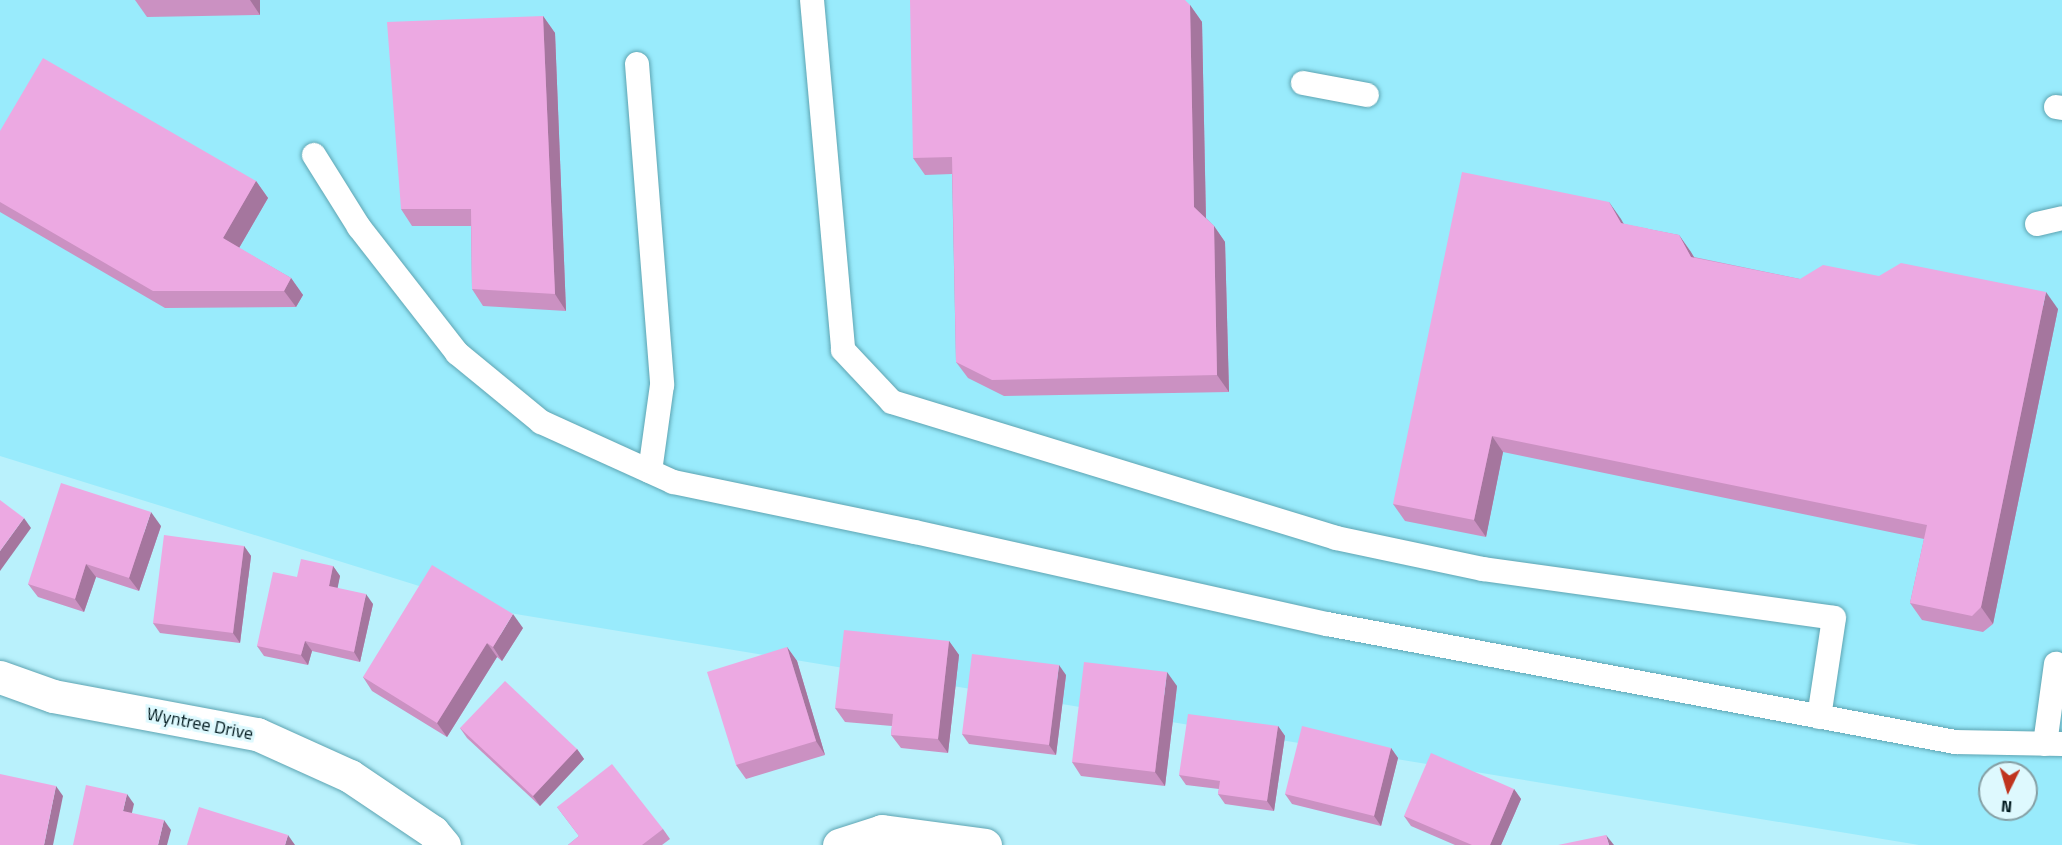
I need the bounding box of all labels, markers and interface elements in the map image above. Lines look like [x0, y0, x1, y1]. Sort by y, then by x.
street label: Wyntree Drive [145, 703, 255, 745]
north arrow [1978, 761, 2038, 821]
text: N [2000, 795, 2013, 819]

